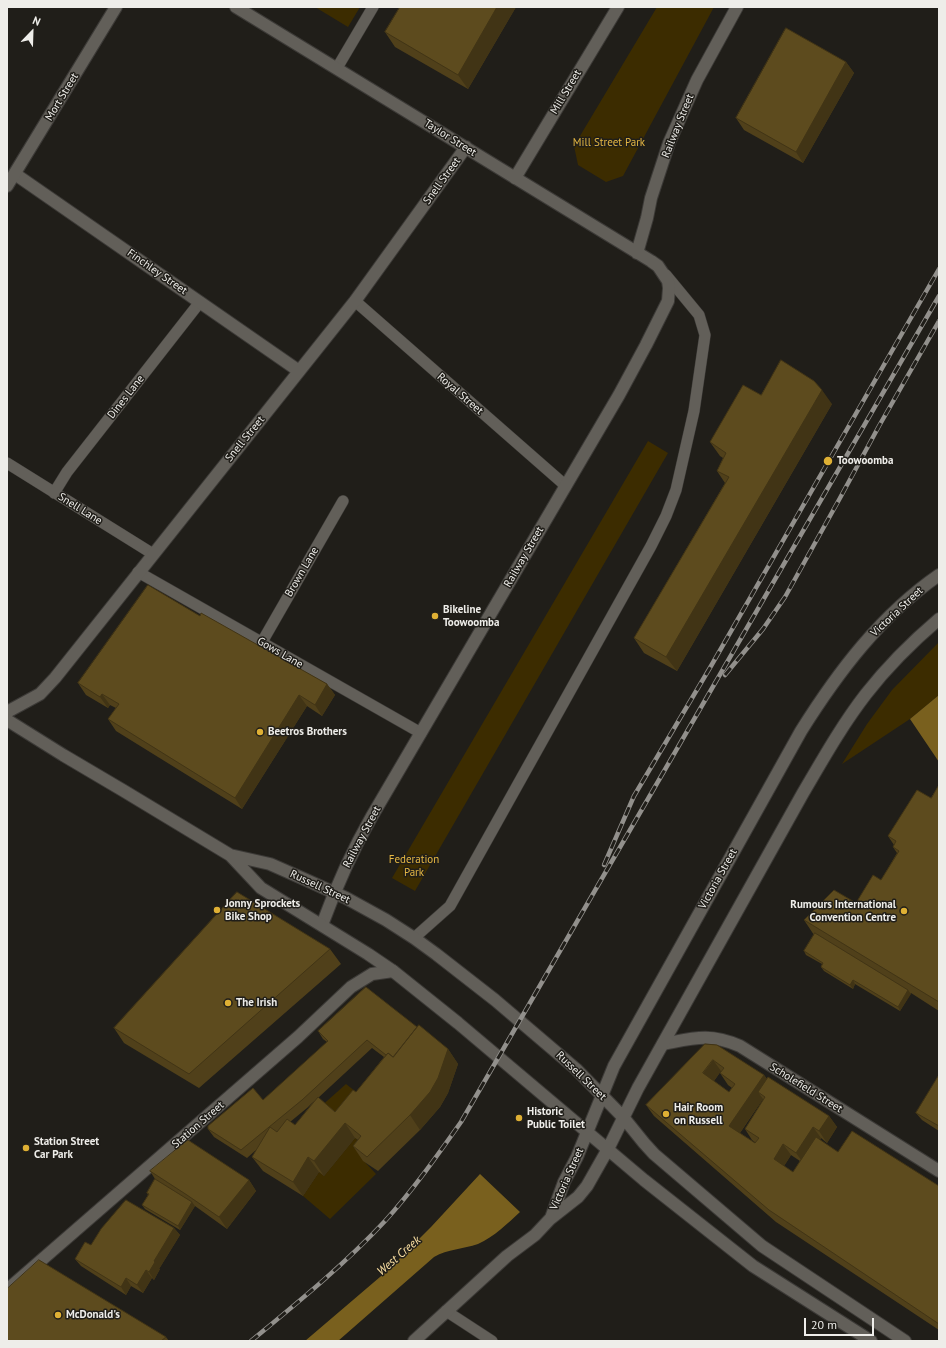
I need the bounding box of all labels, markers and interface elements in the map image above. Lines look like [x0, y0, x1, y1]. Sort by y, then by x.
north arrow [12, 12, 52, 52]
text: N [31, 13, 43, 29]
street label: Mill Street [548, 68, 584, 116]
street label: Mort Street [43, 71, 81, 123]
street label: Railway Street [659, 92, 697, 160]
street label: Taylor Street [421, 117, 479, 159]
park label: Mill Street Park [573, 136, 645, 150]
street label: Snell Street [421, 155, 463, 207]
street label: Finchley Street [124, 246, 190, 298]
street label: Royal Street [434, 370, 486, 418]
street label: Dines Lane [105, 373, 147, 421]
street label: Snell Street [223, 414, 267, 464]
place label: Toowoomba [837, 454, 893, 468]
marker: Toowoomba [822, 455, 834, 467]
street label: Snell Lane [56, 490, 104, 528]
street label: Railway Street [501, 524, 547, 590]
street label: Brown Lane [282, 545, 322, 599]
street label: Victoria Street [868, 584, 926, 640]
place label: Bikeline Toowoomba [443, 603, 499, 629]
marker: Bikeline Toowoomba [430, 611, 440, 621]
street label: Gows Lane [255, 635, 305, 671]
place label: Beetros Brothers [268, 725, 347, 739]
marker: Beetros Brothers [255, 727, 265, 737]
street label: Railway Street [340, 804, 384, 870]
street label: Victoria Street [696, 847, 740, 911]
park label: Federation Park [389, 853, 439, 879]
street label: Russell Street [288, 867, 352, 907]
place label: Jonny Sprockets Bike Shop [225, 897, 300, 923]
place label: Rumours International Convention Centre [790, 898, 896, 924]
marker: Jonny Sprockets Bike Shop [212, 905, 222, 915]
marker: Rumours International Convention Centre [899, 906, 909, 916]
place label: The Irish [236, 996, 277, 1010]
marker: The Irish [223, 998, 233, 1008]
street label: Russell Street [553, 1049, 609, 1103]
street label: Scholefield Street [767, 1060, 845, 1116]
street label: Station Street [169, 1099, 227, 1151]
place label: Hair Room on Russell [674, 1101, 723, 1127]
place label: Historic Public Toilet [527, 1105, 585, 1131]
marker: Hair Room on Russell [661, 1109, 671, 1119]
marker: Historic Public Toilet [514, 1113, 524, 1123]
place label: Station Street Car Park [34, 1135, 99, 1161]
marker: Station Street Car Park [21, 1143, 31, 1153]
street label: Victoria Street [547, 1146, 587, 1212]
water label: West Creek [374, 1233, 424, 1279]
place label: McDonald's [66, 1308, 120, 1322]
marker: McDonald's [53, 1310, 63, 1320]
scale bar [806, 1310, 876, 1336]
text: 20 m [811, 1317, 837, 1332]

